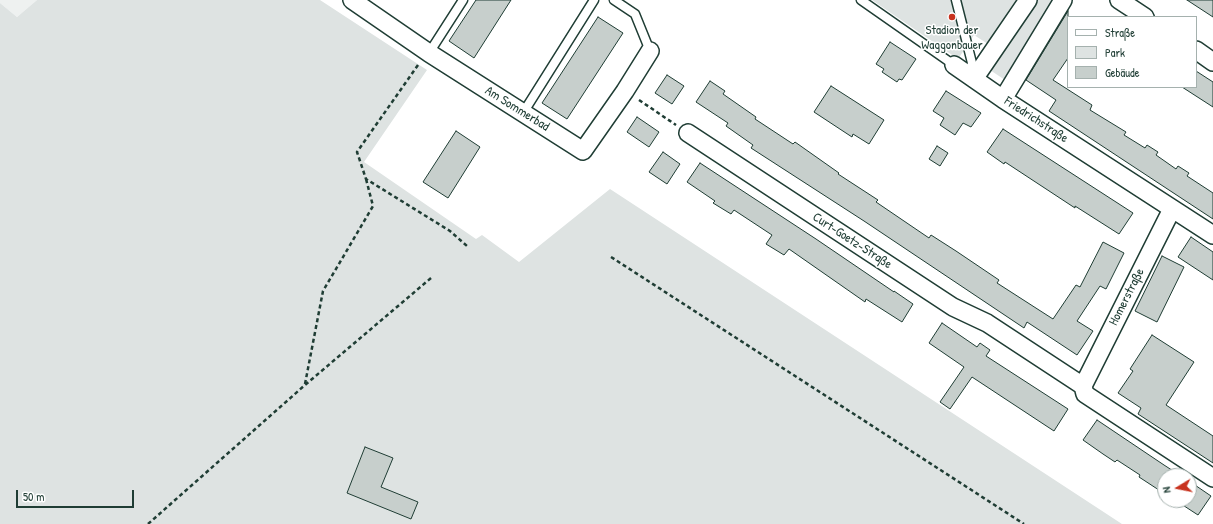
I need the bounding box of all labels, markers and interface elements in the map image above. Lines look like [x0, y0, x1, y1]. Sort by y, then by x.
marker: Stadion der Waggonbauer [947, 12, 957, 22]
legend [1067, 16, 1197, 88]
place label: Stadion der Waggonbauer [921, 23, 983, 54]
text: Straße [1105, 24, 1135, 41]
text: Park [1105, 44, 1125, 61]
text: Gebäude [1105, 64, 1139, 81]
street label: Am Sommerbad [482, 83, 552, 135]
street label: Friedrichstraße [1001, 94, 1071, 146]
street label: Curt-Goetz-Straße [809, 210, 895, 272]
street label: Homerstraße [1106, 266, 1148, 328]
north arrow [1157, 468, 1197, 508]
scale bar [18, 482, 136, 508]
text: N [1159, 486, 1174, 494]
text: 50 m [23, 488, 44, 505]

